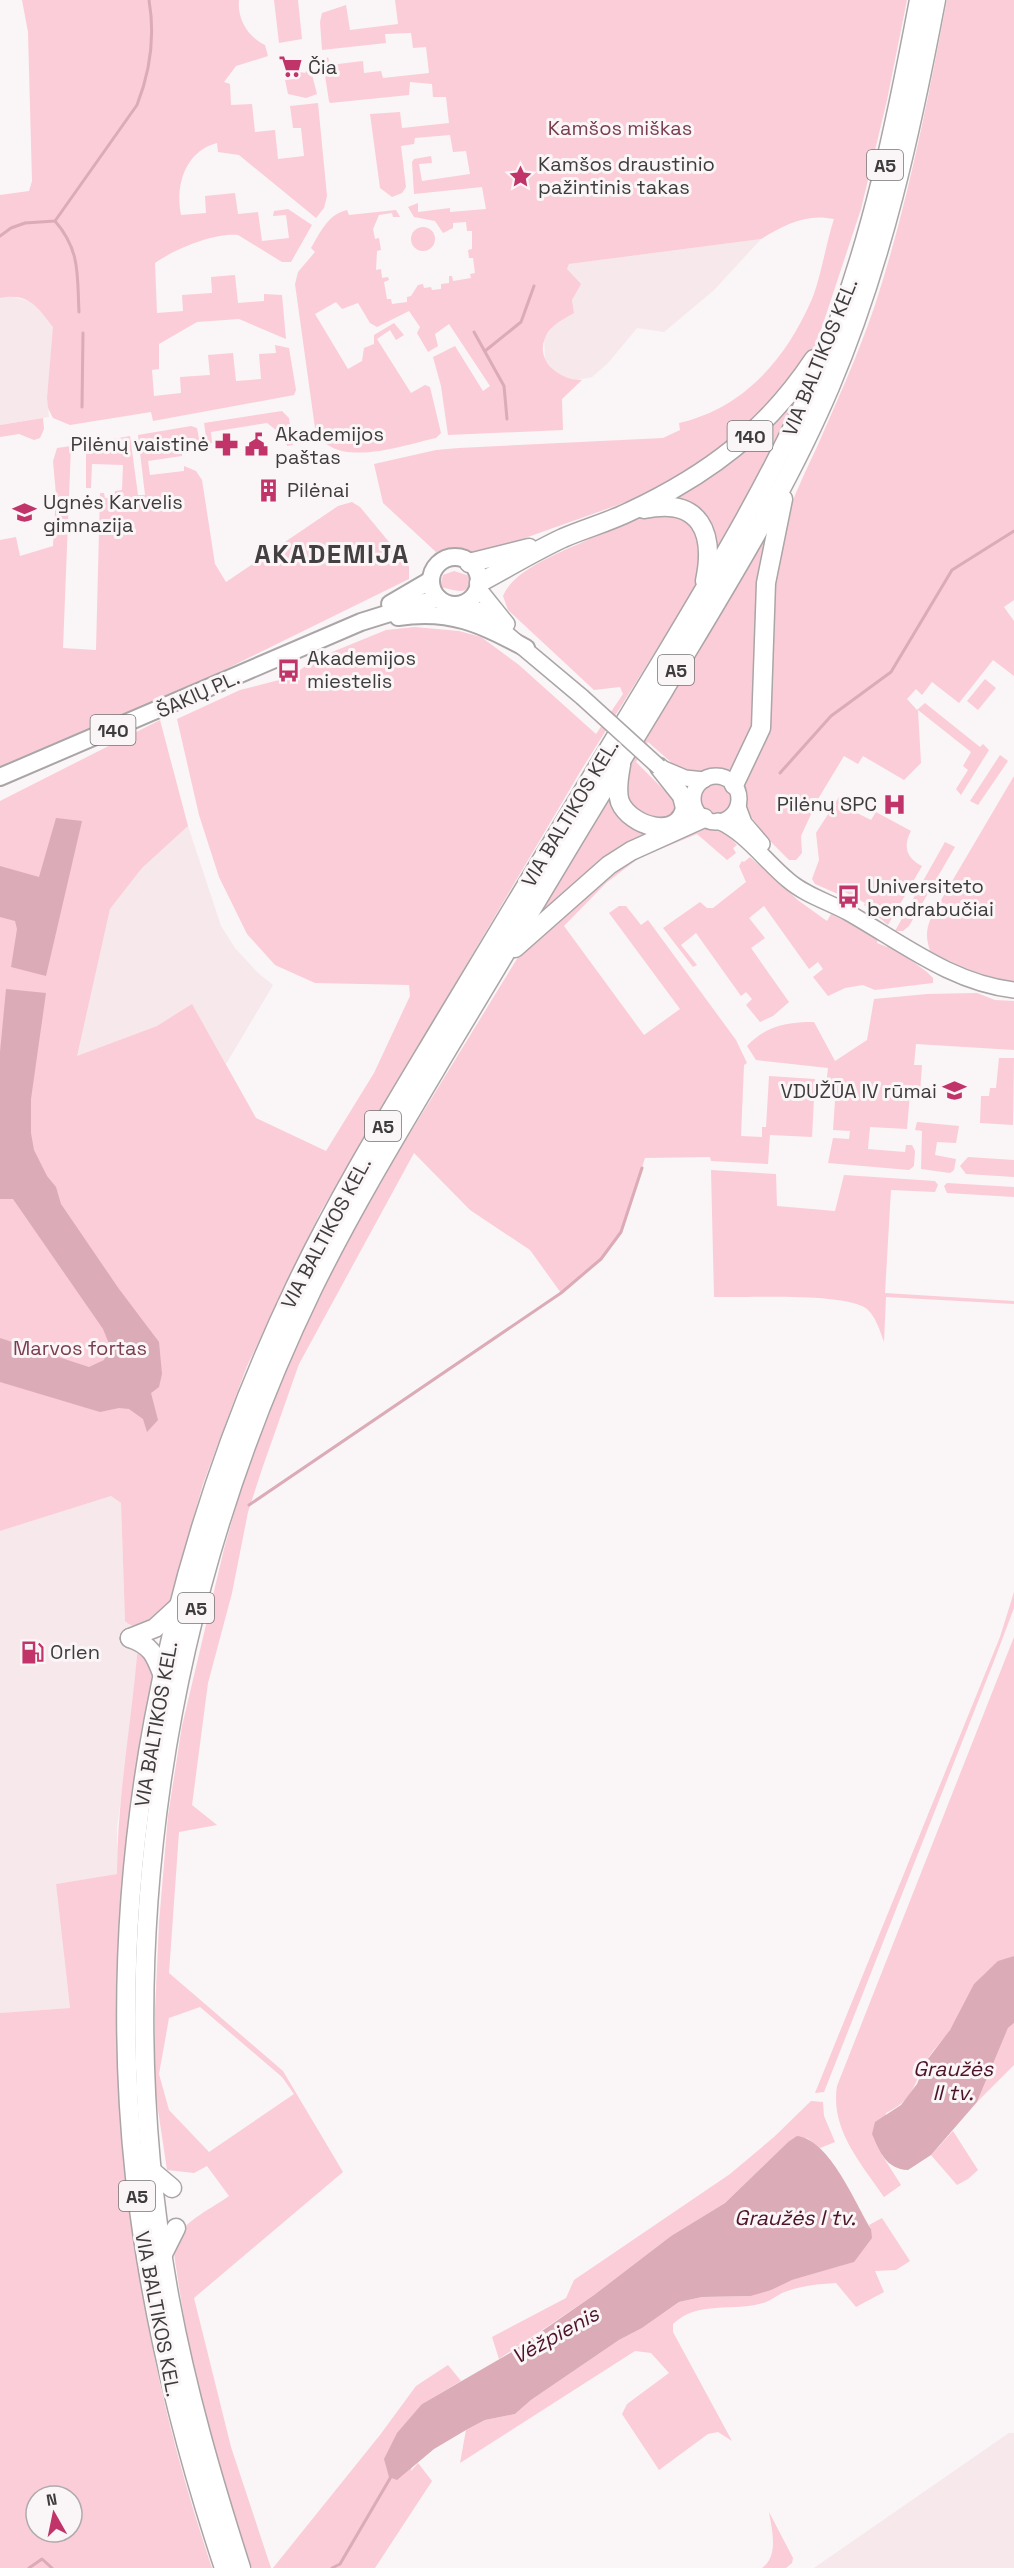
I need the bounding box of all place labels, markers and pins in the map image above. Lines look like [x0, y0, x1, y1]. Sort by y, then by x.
supermarket icon: Čia [277, 54, 303, 80]
place label: Čia [308, 54, 337, 80]
place label: Kamšos draustinio pažintinis takas [538, 151, 715, 200]
place icon: Kamšos draustinio pažintinis takas [507, 163, 533, 189]
place label: Akademijos paštas [275, 421, 384, 470]
place label: Pilėnų vaistinė [70, 431, 209, 457]
pharmacy icon: Pilėnų vaistinė [214, 431, 240, 457]
public building icon: Akademijos paštas [244, 432, 270, 458]
building icon: Pilėnai [256, 477, 282, 503]
place label: Pilėnai [287, 477, 349, 503]
place label: Ugnės Karvelis gimnazija [43, 489, 183, 538]
school or university icon: Ugnės Karvelis gimnazija [12, 500, 38, 526]
place label: Akademijos miestelis [307, 645, 416, 694]
bus stop icon: Akademijos miestelis [276, 657, 302, 683]
place label: Pilėnų SPC [777, 791, 877, 817]
hospital icon: Pilėnų SPC [882, 791, 908, 817]
place label: Universiteto bendrabučiai [867, 873, 994, 922]
bus stop icon: Universiteto bendrabučiai [836, 884, 862, 910]
place label: VDUŽŪA IV rūmai [780, 1078, 937, 1104]
school or university icon: VDUŽŪA IV rūmai [942, 1078, 968, 1104]
fuel station icon: Orlen [19, 1639, 45, 1665]
place label: Orlen [50, 1639, 100, 1665]

